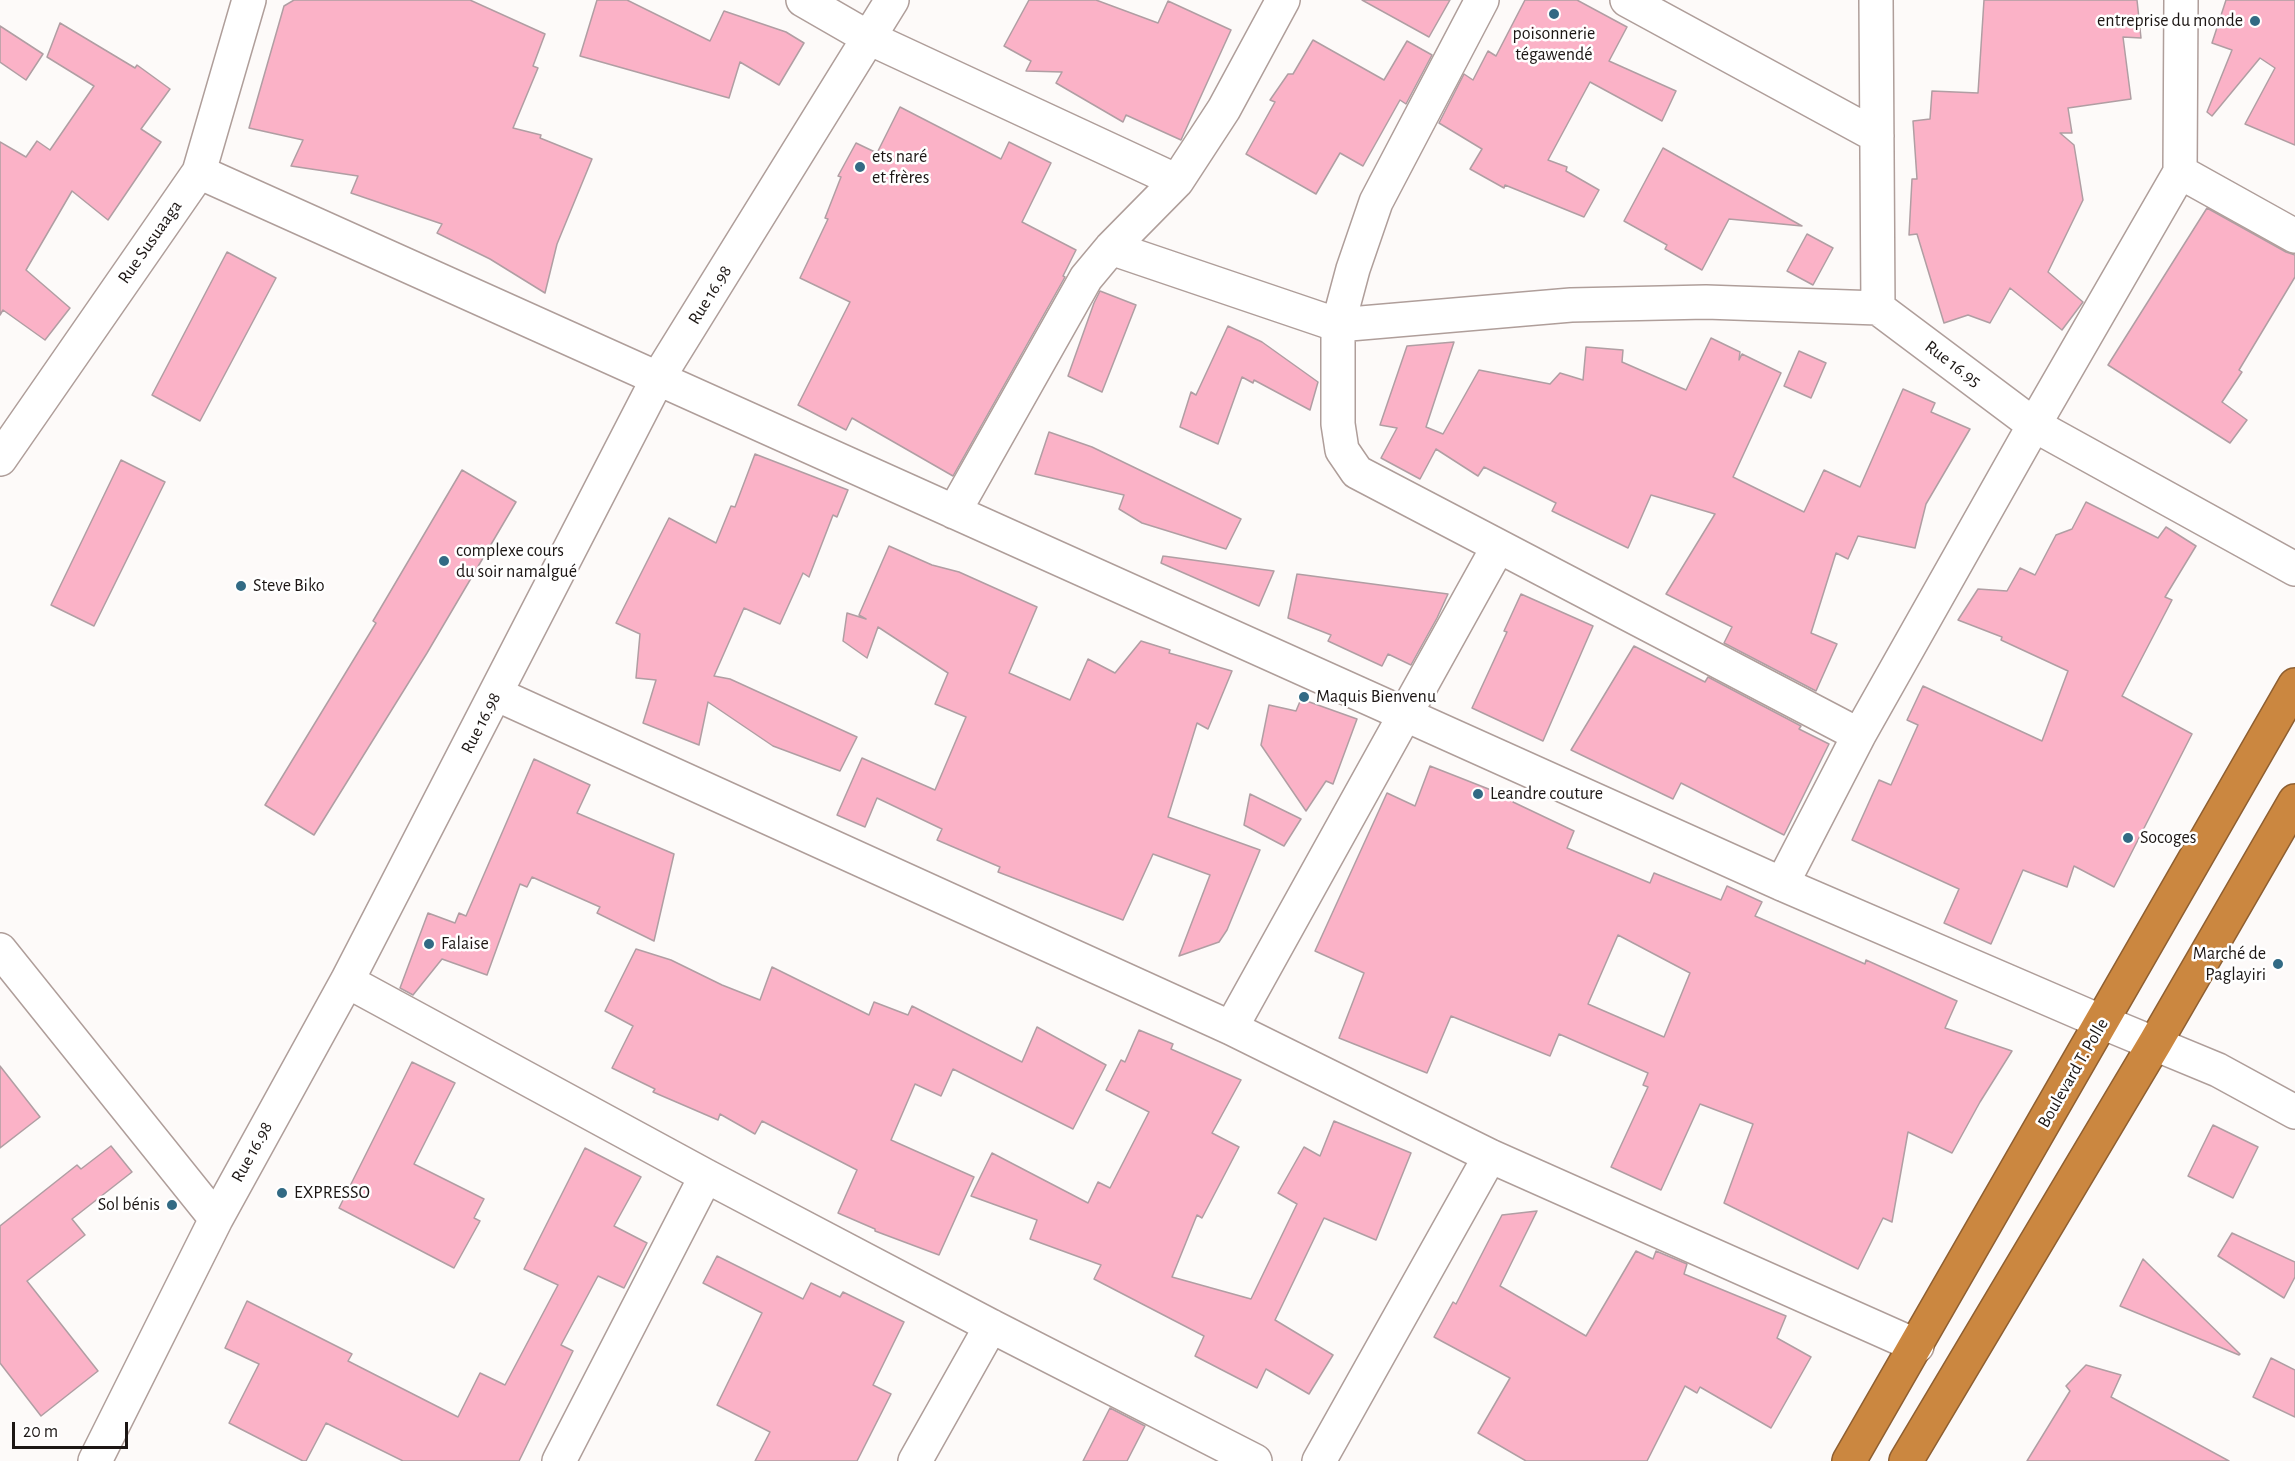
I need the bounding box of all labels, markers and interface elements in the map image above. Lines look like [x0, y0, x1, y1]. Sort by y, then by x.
marker: poisonnerie tégawendé [1547, 7, 1561, 21]
place label: entreprise du monde [2097, 10, 2243, 32]
marker: entreprise du monde [2248, 14, 2262, 28]
place label: poisonnerie tégawendé [1513, 23, 1595, 66]
place label: ets naré et frères [872, 146, 929, 188]
marker: ets naré et frères [853, 160, 867, 174]
street label: Rue Susuaaga [113, 196, 187, 288]
street label: Rue 16.98 [683, 261, 737, 329]
street label: Rue 16.95 [1921, 336, 1985, 392]
place label: complexe cours du soir namalgué [456, 540, 577, 582]
marker: complexe cours du soir namalgué [437, 554, 451, 568]
place label: Steve Biko [253, 575, 325, 597]
marker: Steve Biko [234, 579, 248, 593]
place label: Maquis Bienvenu [1316, 686, 1436, 708]
street label: Rue 16.98 [456, 689, 506, 757]
marker: Maquis Bienvenu [1297, 690, 1311, 704]
place label: Leandre couture [1490, 783, 1603, 805]
marker: Leandre couture [1471, 787, 1485, 801]
place label: Socoges [2140, 827, 2196, 849]
marker: Socoges [2121, 831, 2135, 845]
place label: Falaise [441, 933, 489, 955]
marker: Falaise [422, 937, 436, 951]
place label: Marché de Paglayiri [2193, 943, 2266, 986]
marker: Marché de Paglayiri [2271, 957, 2285, 971]
street label: Boulevard T. Polle [2033, 1014, 2113, 1132]
street label: Rue 16.98 [227, 1118, 277, 1186]
place label: EXPRESSO [294, 1182, 370, 1204]
marker: EXPRESSO [275, 1186, 289, 1200]
place label: Sol bénis [98, 1194, 160, 1216]
marker: Sol bénis [165, 1198, 179, 1212]
scale bar [15, 1410, 130, 1448]
text: 20 m [23, 1423, 58, 1441]

